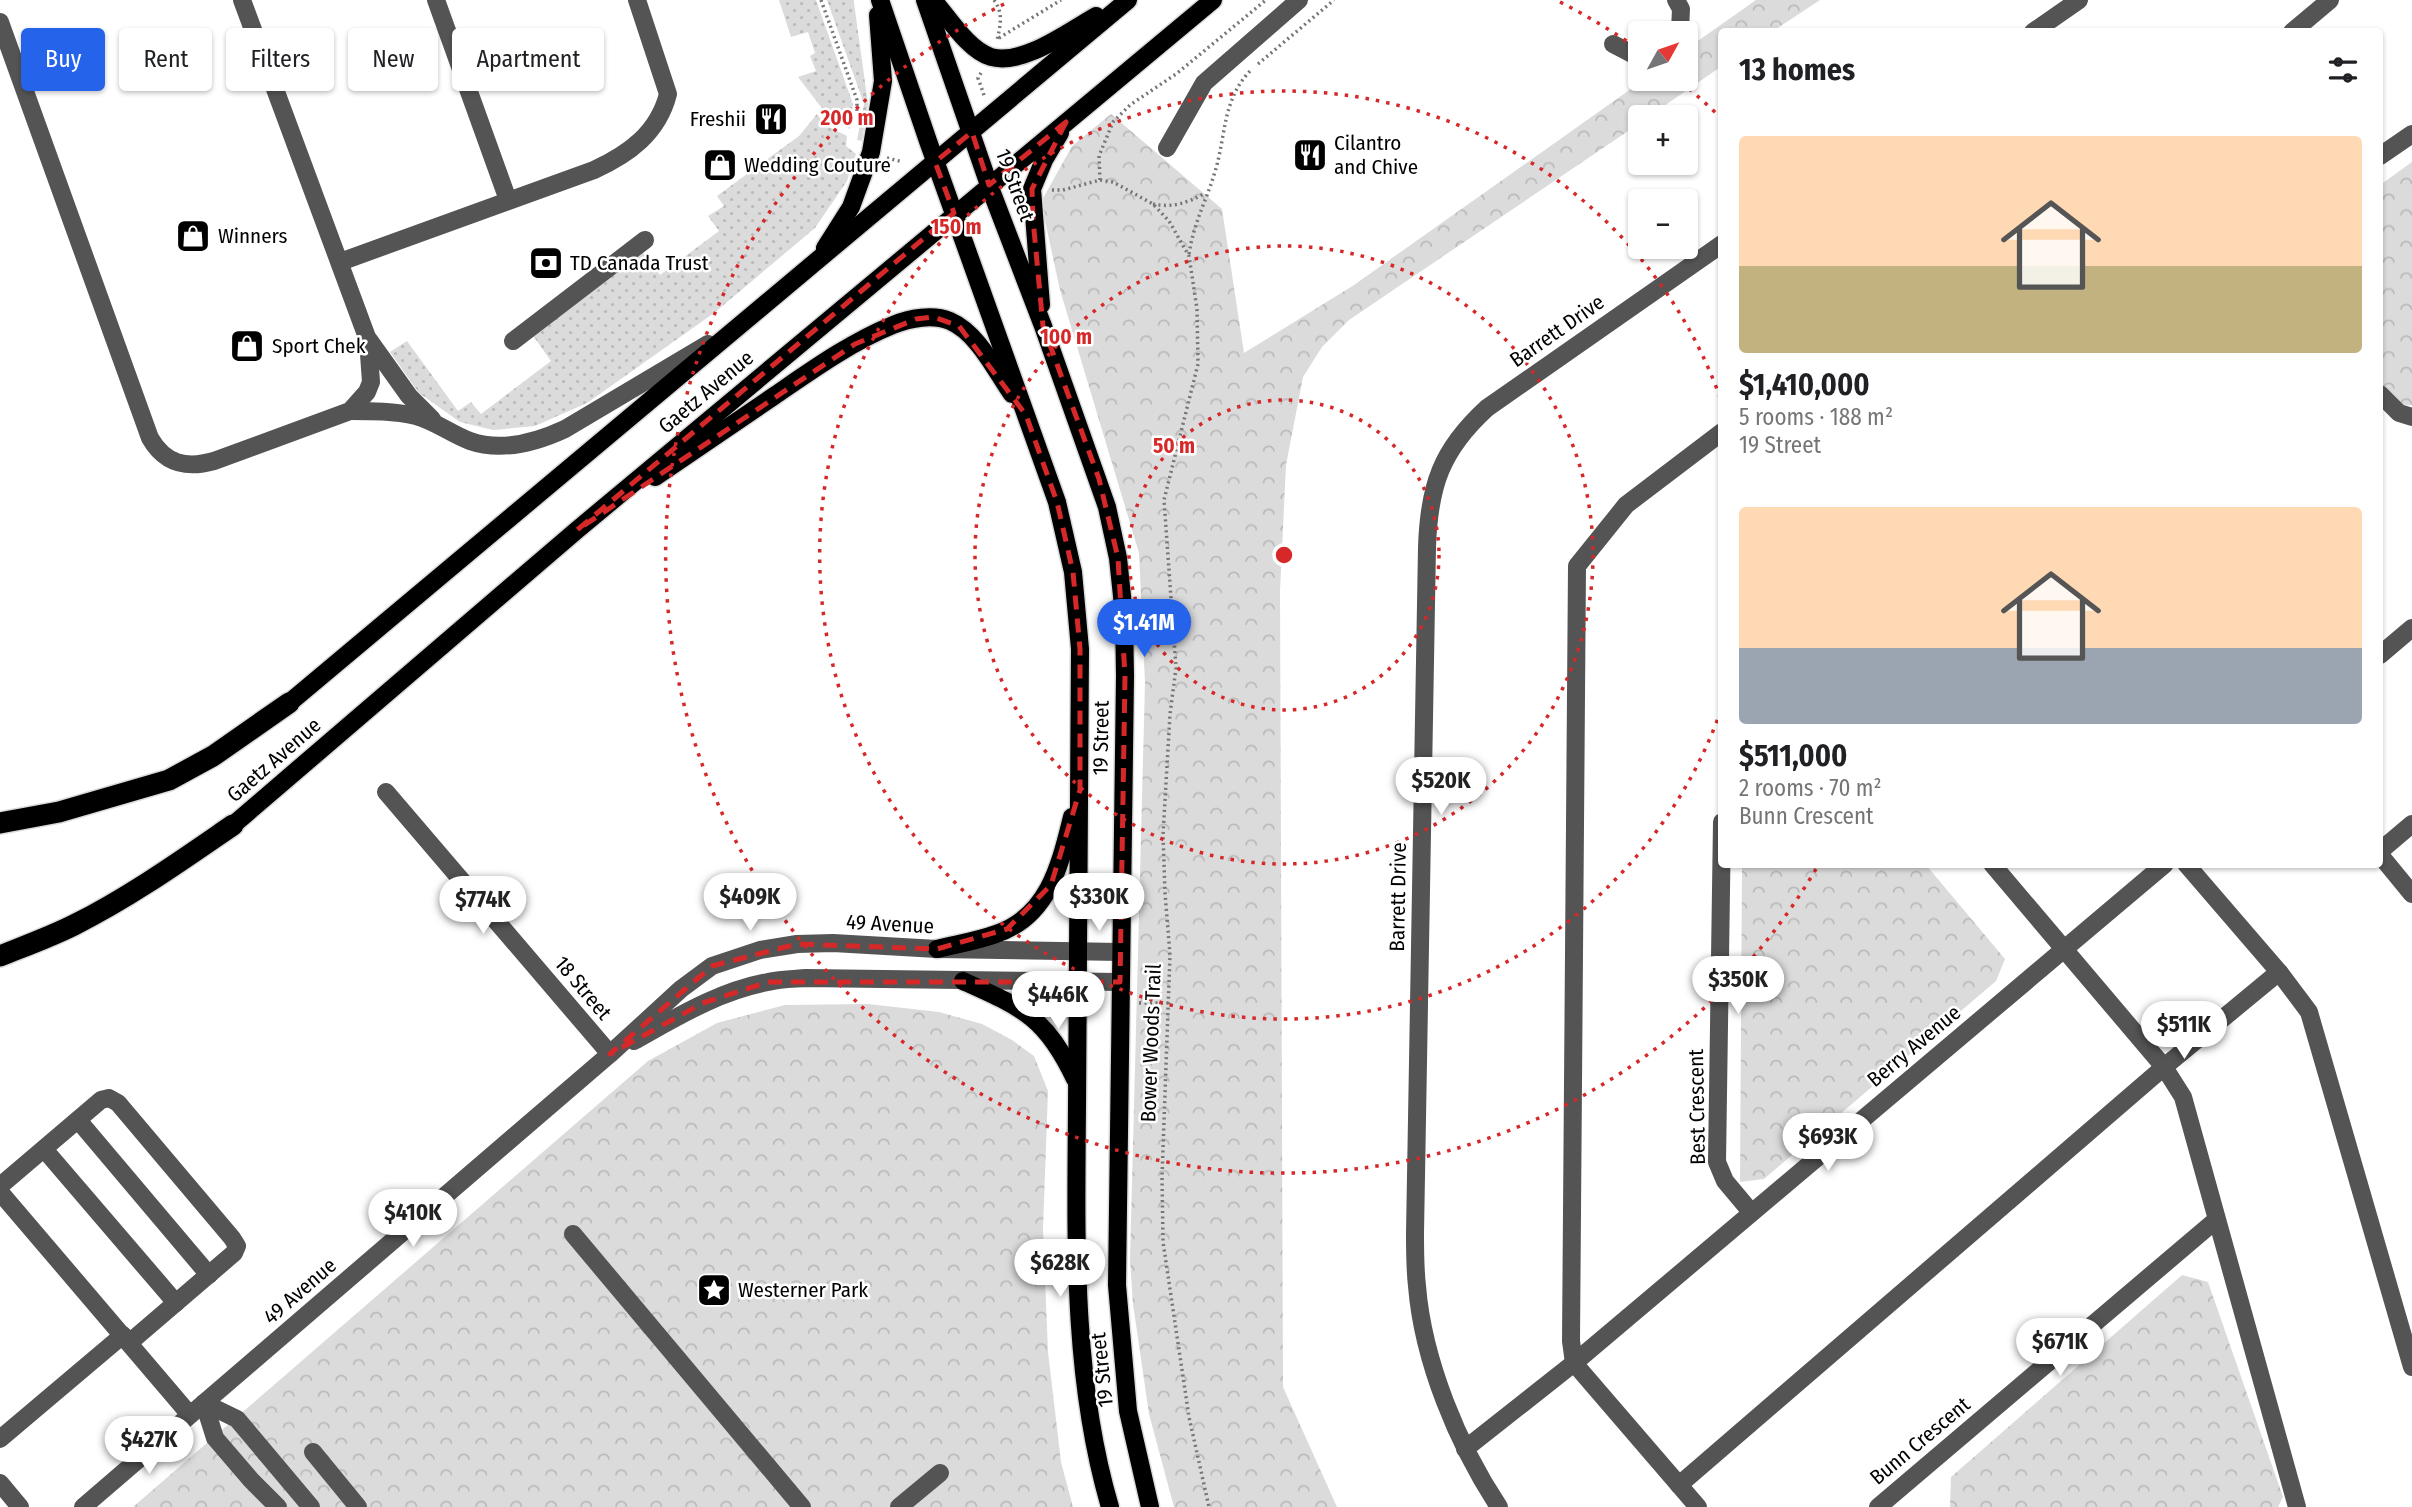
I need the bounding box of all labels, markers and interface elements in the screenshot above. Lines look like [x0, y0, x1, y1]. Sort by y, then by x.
north arrow [1628, 21, 1698, 91]
map controls [1628, 21, 1698, 259]
chip: Buy [21, 28, 105, 91]
chip: Rent [119, 28, 212, 91]
chip: Filters [226, 28, 334, 91]
chip: New [348, 28, 438, 91]
chip: Apartment [452, 28, 604, 91]
icon: filters [2324, 51, 2362, 89]
text: 13 homes [1739, 52, 1855, 88]
restaurant icon: Freshii [752, 100, 790, 138]
text: 200 m [819, 105, 874, 131]
button: + [1628, 105, 1698, 175]
place label: Freshii [690, 106, 746, 132]
place label: Cilantro and Chive [1334, 130, 1418, 180]
restaurant icon: Cilantro and Chive [1291, 136, 1329, 174]
street label: 19 Street [990, 145, 1040, 225]
shop icon: Wedding Couture [701, 146, 739, 184]
place label: Wedding Couture [744, 152, 891, 178]
icon: home [1988, 182, 2114, 308]
button: − [1628, 189, 1698, 259]
text: 150 m [930, 214, 982, 240]
shop icon: Winners [174, 217, 212, 255]
place label: Winners [218, 223, 288, 249]
bank icon: TD Canada Trust [527, 244, 565, 282]
place label: TD Canada Trust [570, 250, 709, 276]
street label: Barrett Drive [1505, 289, 1609, 373]
text: 100 m [1040, 324, 1092, 350]
shop icon: Sport Chek [228, 327, 266, 365]
place label: Sport Chek [272, 333, 366, 359]
street label: Gaetz Avenue [653, 345, 759, 439]
text: $1,410,000 [1739, 367, 1870, 403]
text: 5 rooms · 188 m² [1739, 403, 1893, 431]
text: 19 Street [1739, 431, 1821, 459]
text: 50 m [1153, 433, 1195, 459]
centre of rings [1272, 543, 1296, 567]
icon: home [1988, 553, 2114, 679]
pin: $1.41M [1087, 600, 1201, 659]
text: $1.41M [1113, 608, 1175, 636]
street label: 19 Street [1087, 700, 1115, 776]
street label: Gaetz Avenue [222, 712, 326, 808]
text: $511,000 [1739, 738, 1847, 774]
pin: $520K [1392, 758, 1490, 817]
text: $520K [1411, 766, 1471, 794]
text: 2 rooms · 70 m² [1739, 774, 1882, 802]
text: Bunn Crescent [1739, 802, 1874, 830]
street label: Barrett Drive [1384, 842, 1412, 952]
pin: $409K [701, 874, 799, 933]
pin: $330K [1050, 874, 1148, 933]
pin: $774K [434, 876, 532, 936]
text: $409K [720, 882, 780, 910]
text: $330K [1069, 882, 1129, 910]
text: $774K [455, 885, 511, 913]
street label: 49 Avenue [845, 909, 935, 939]
street label: 18 Street [549, 951, 617, 1025]
pin: $350K [1689, 956, 1787, 1016]
street label: Bower Woods Trail [1135, 963, 1167, 1123]
text: $350K [1708, 965, 1768, 993]
pin: $446K [1009, 972, 1107, 1031]
text: $446K [1028, 980, 1088, 1008]
street label: Berry Avenue [1862, 999, 1966, 1093]
pin: $511K [2135, 1002, 2233, 1061]
text: $511K [2157, 1010, 2211, 1038]
street label: Best Crescent [1683, 1049, 1711, 1165]
pin: $693K [1779, 1114, 1877, 1173]
text: $693K [1799, 1122, 1857, 1150]
pin: $410K [364, 1190, 462, 1249]
text: $410K [384, 1198, 442, 1226]
pin: $628K [1011, 1240, 1109, 1299]
text: $628K [1030, 1248, 1090, 1276]
street label: 49 Avenue [258, 1252, 342, 1330]
place icon: Westerner Park [695, 1271, 733, 1309]
place label: Westerner Park [738, 1277, 868, 1303]
pin: $671K [2011, 1318, 2109, 1378]
text: $671K [2032, 1327, 2088, 1355]
street label: 19 Street [1085, 1331, 1119, 1409]
street label: Bunn Crescent [1865, 1391, 1976, 1490]
pin: $427K [100, 1416, 198, 1476]
text: $427K [121, 1425, 177, 1453]

